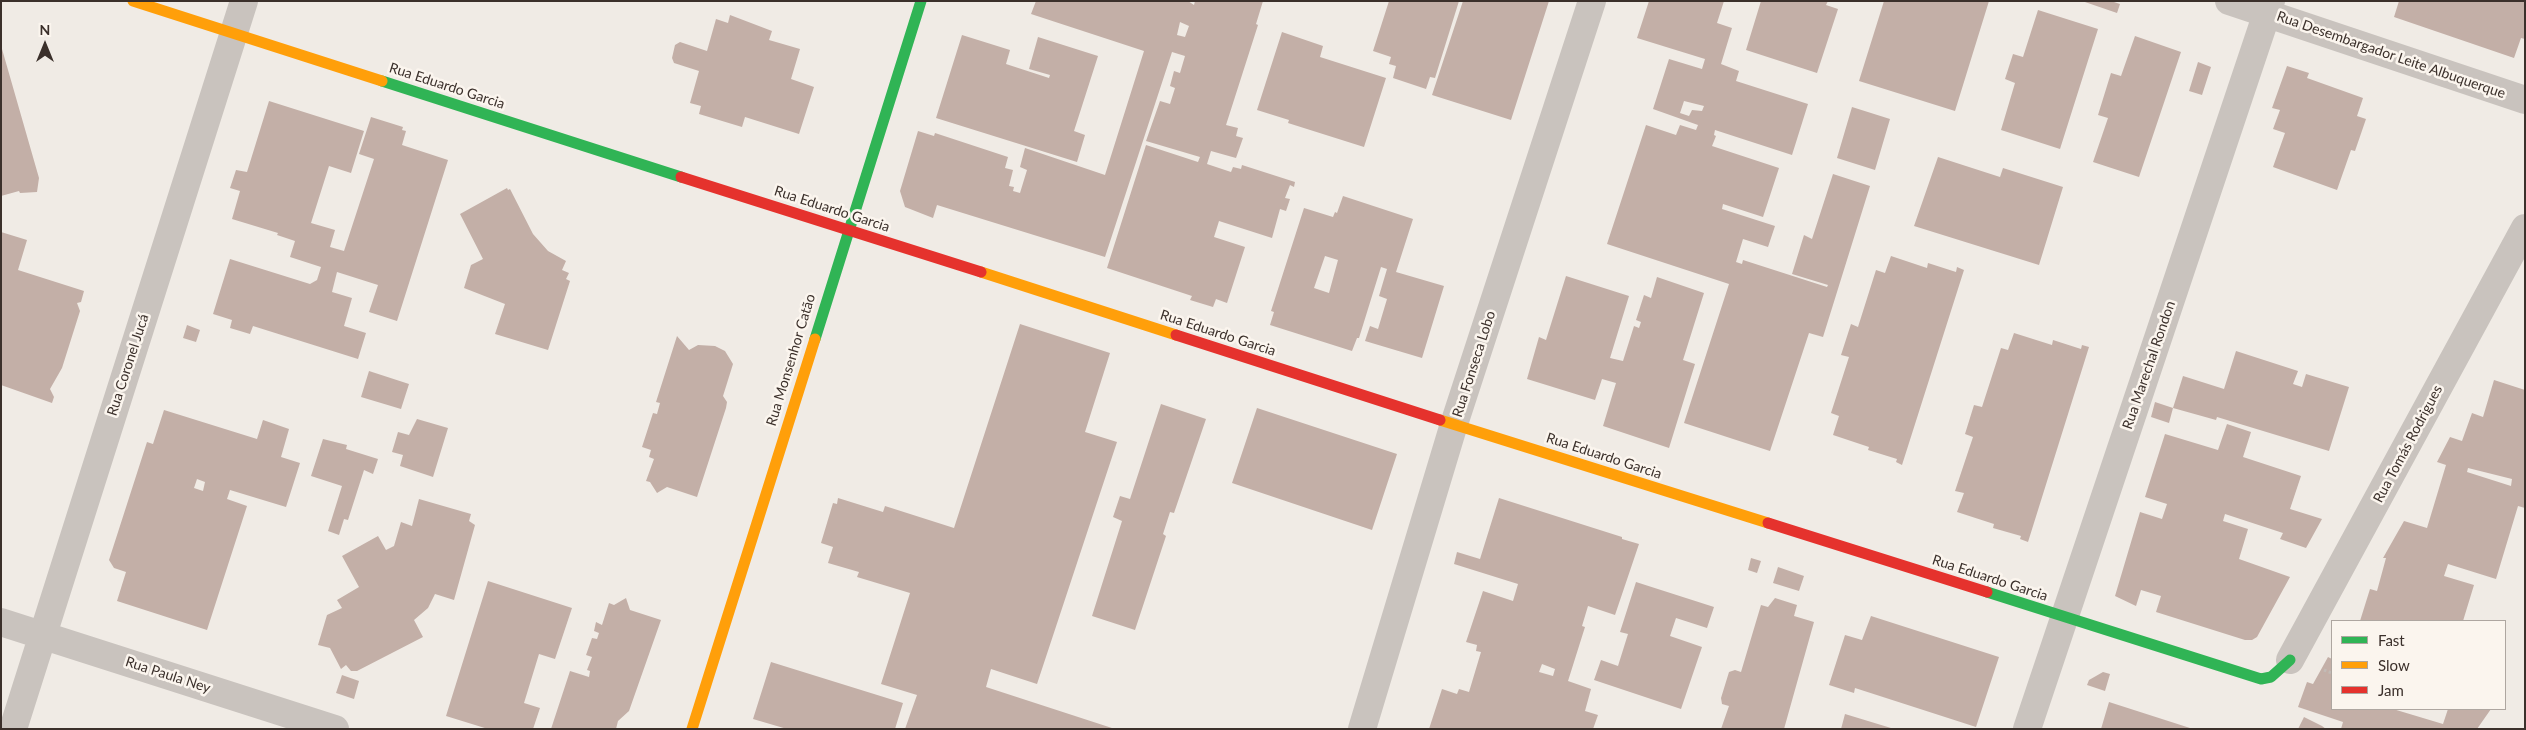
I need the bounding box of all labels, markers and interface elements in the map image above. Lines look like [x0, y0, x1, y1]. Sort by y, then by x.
street label: Rua Desembargador Leite Albuquerque [2274, 8, 2508, 102]
north arrow [20, 20, 70, 70]
text: N [40, 21, 50, 38]
street label: Rua Eduardo Garcia [387, 59, 507, 113]
street label: Rua Eduardo Garcia [772, 182, 892, 236]
street label: Rua Monsenhor Catão [763, 292, 819, 428]
street label: Rua Marechal Rondon [2119, 299, 2179, 431]
street label: Rua Eduardo Garcia [1158, 306, 1278, 360]
street label: Rua Fonseca Lobo [1449, 309, 1499, 419]
street label: Rua Coronel Jucá [104, 312, 152, 418]
street label: Rua Tomás Rodrigues [2370, 382, 2446, 506]
street label: Rua Eduardo Garcia [1544, 429, 1664, 483]
street label: Rua Eduardo Garcia [1930, 551, 2050, 605]
legend [2331, 620, 2506, 710]
text: Fast [2378, 631, 2405, 649]
street label: Rua Paula Ney [123, 653, 213, 697]
text: Slow [2378, 656, 2410, 674]
text: Jam [2378, 681, 2404, 699]

